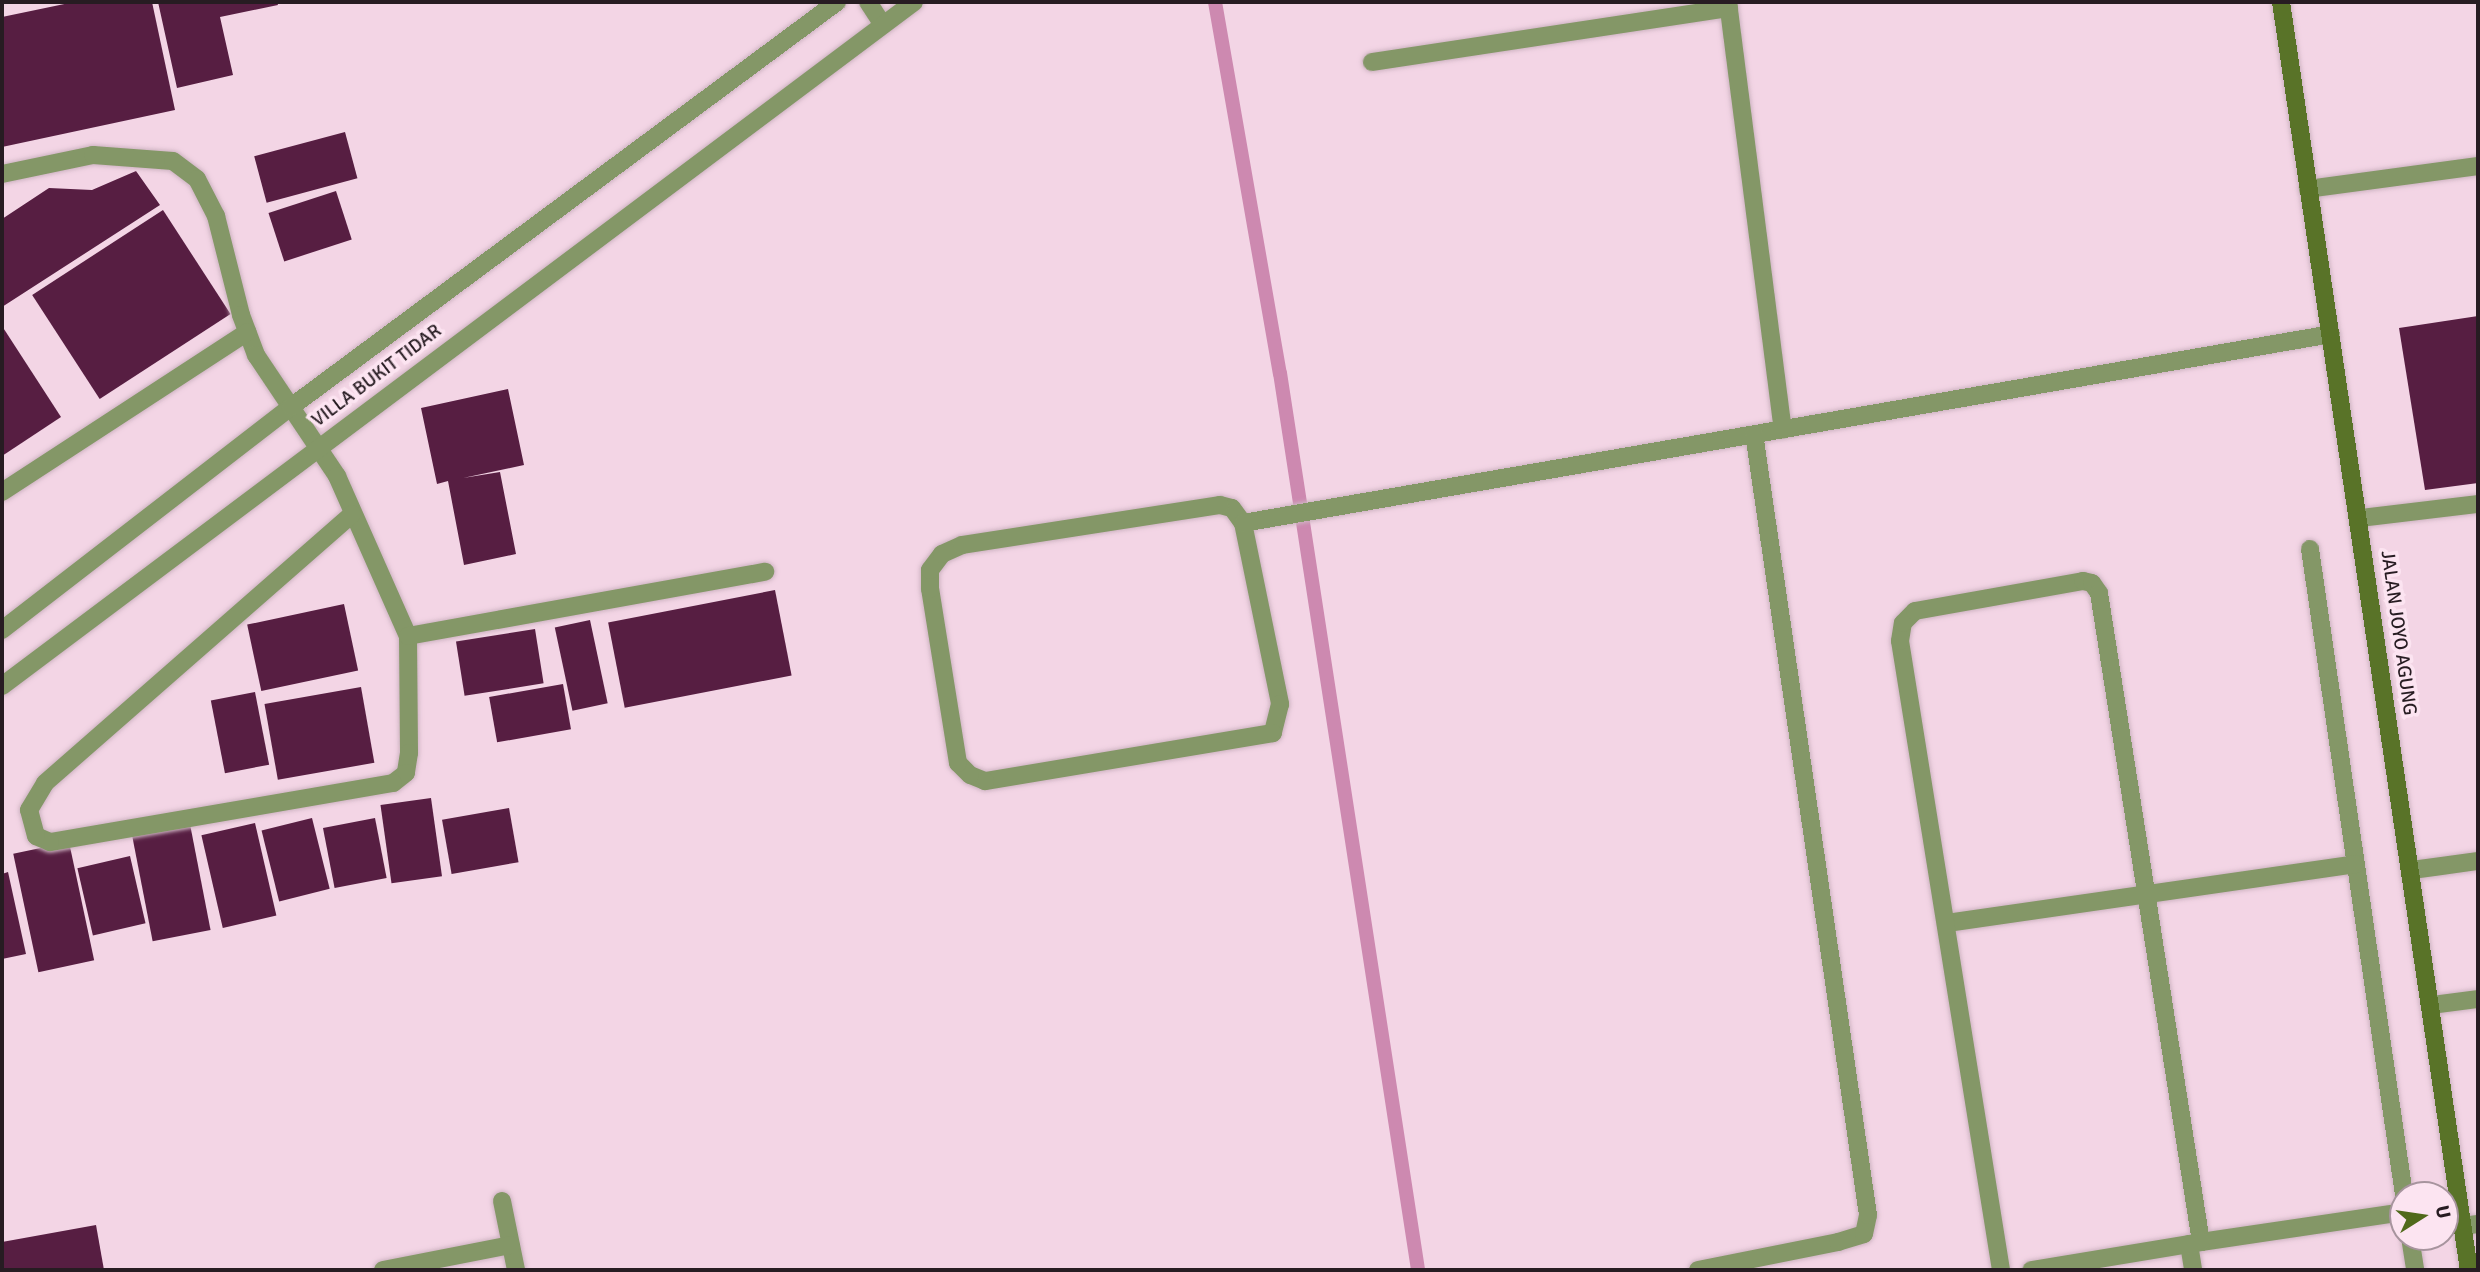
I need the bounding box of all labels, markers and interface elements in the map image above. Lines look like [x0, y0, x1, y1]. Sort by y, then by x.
street label: VILLA BUKIT TIDAR [308, 320, 446, 432]
street label: JALAN JOYO AGUNG [2375, 549, 2421, 717]
north arrow [2389, 1181, 2459, 1251]
text: U [2430, 1203, 2456, 1221]

